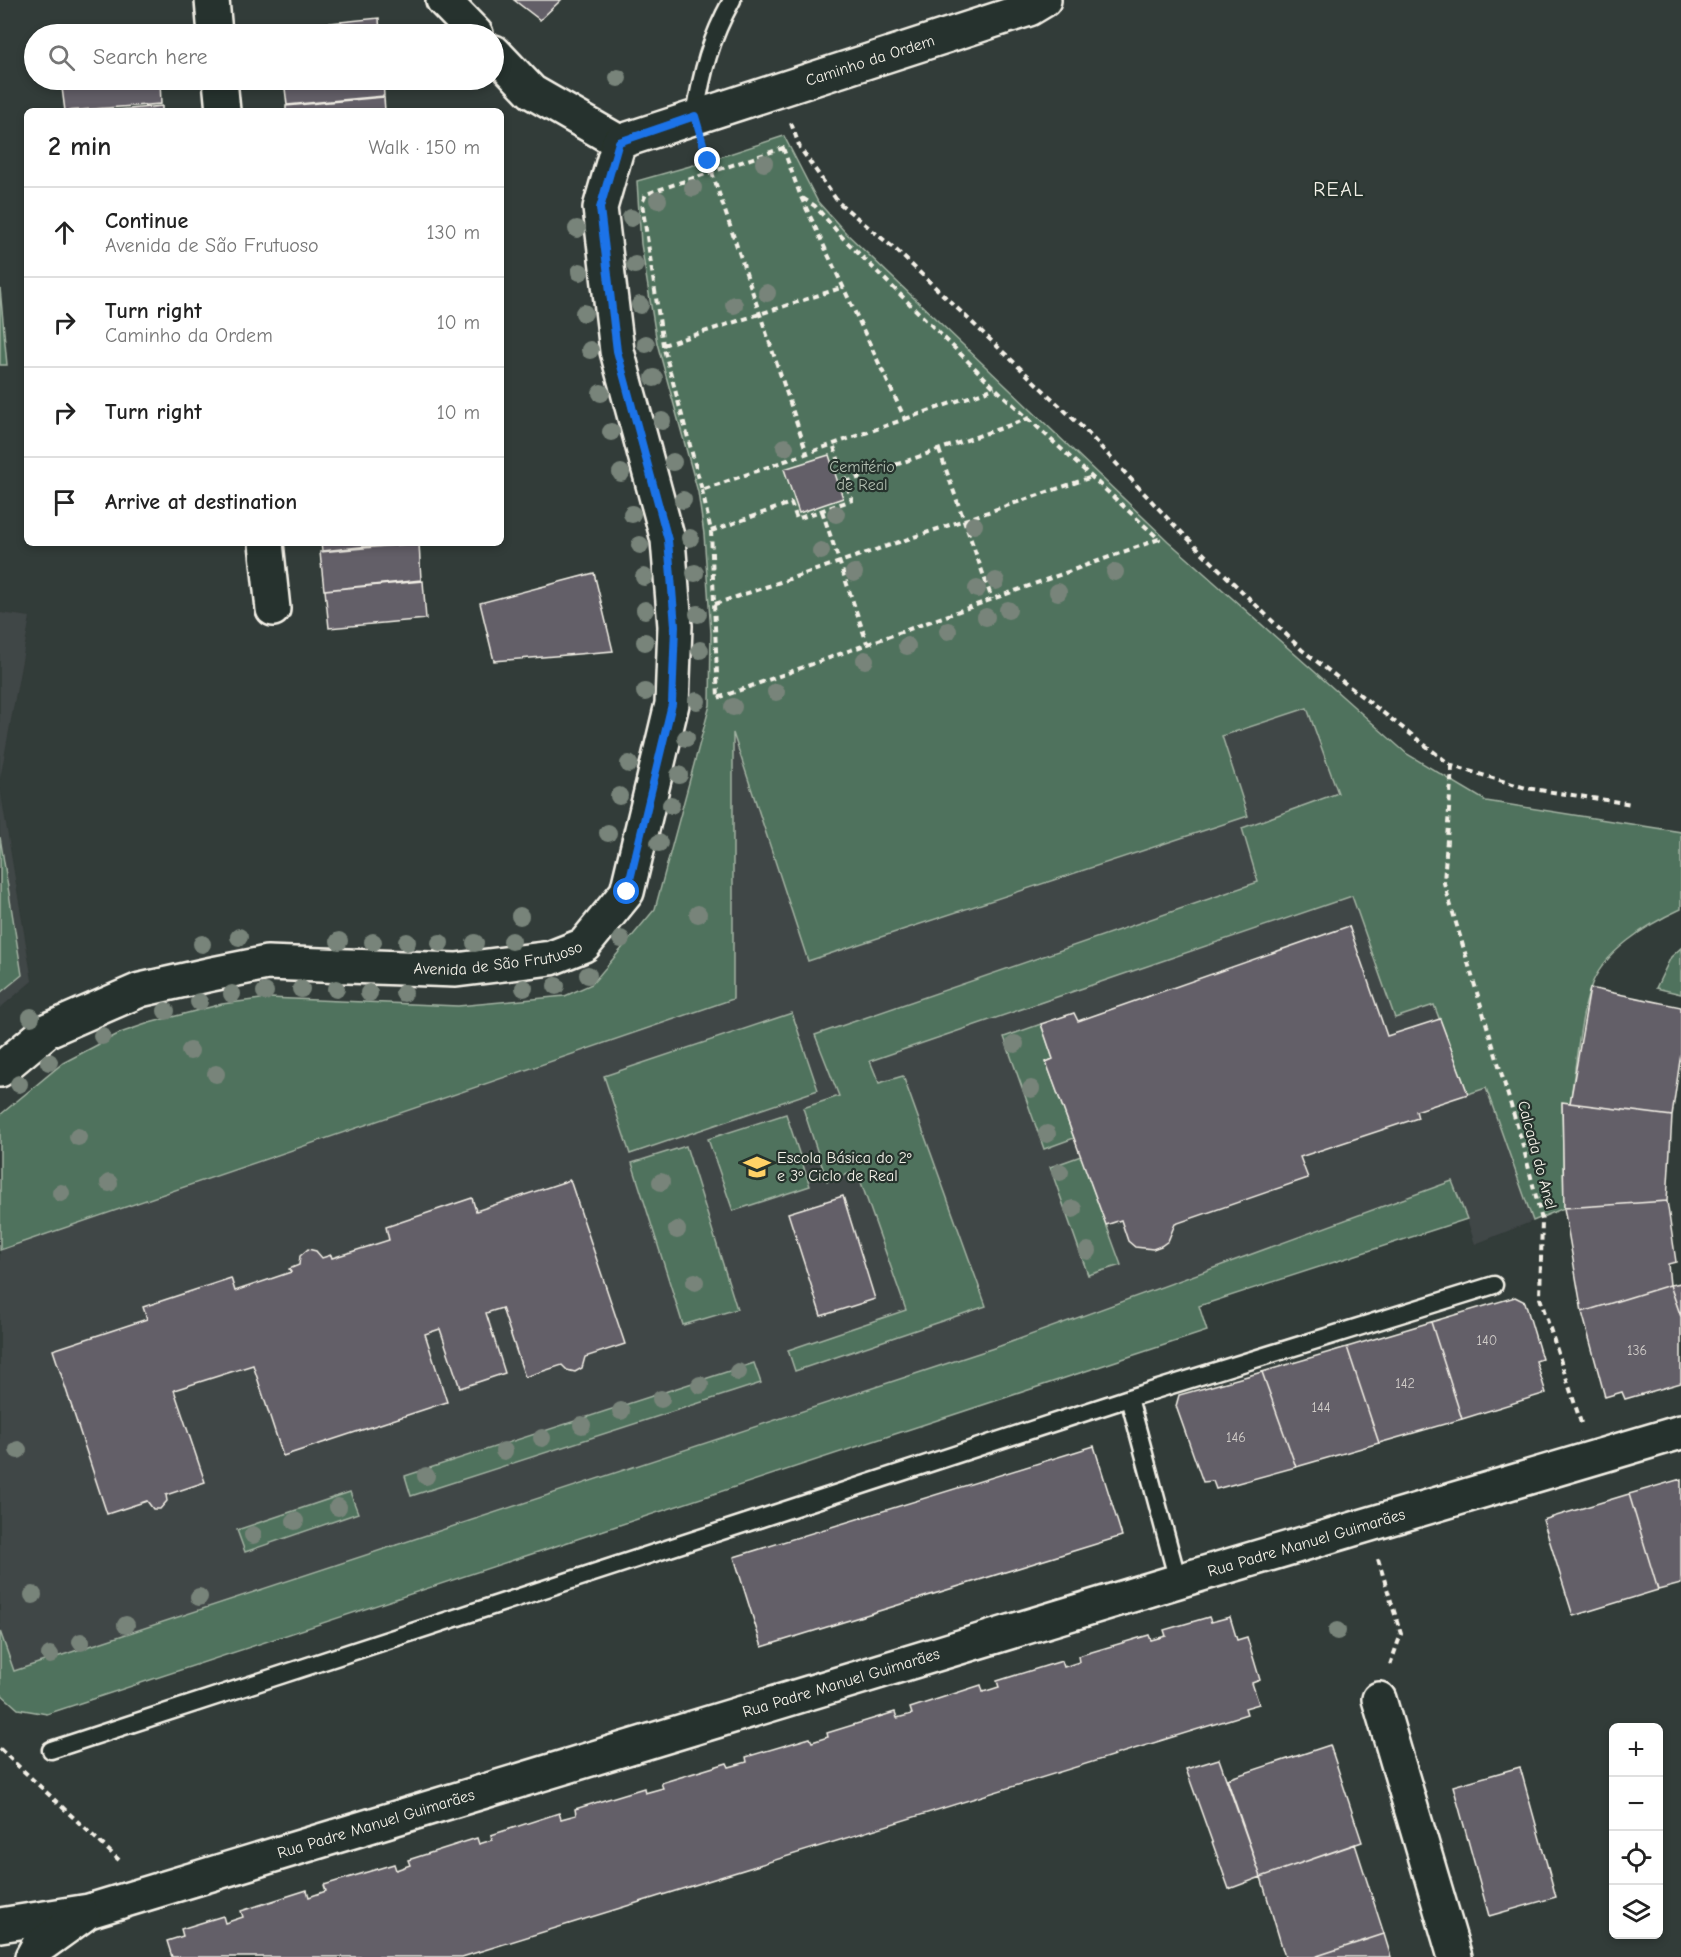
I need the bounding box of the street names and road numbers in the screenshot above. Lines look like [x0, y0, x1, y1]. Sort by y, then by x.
street label: Caminho da Ordem [803, 31, 937, 90]
street label: Avenida de São Frutuoso [413, 938, 585, 979]
street label: Calcada do Anel [1514, 1099, 1560, 1211]
street label: Rua Padre Manuel Guimarães [1206, 1505, 1408, 1581]
street label: Rua Padre Manuel Guimarães [740, 1645, 942, 1721]
street label: Rua Padre Manuel Guimarães [275, 1786, 477, 1862]

